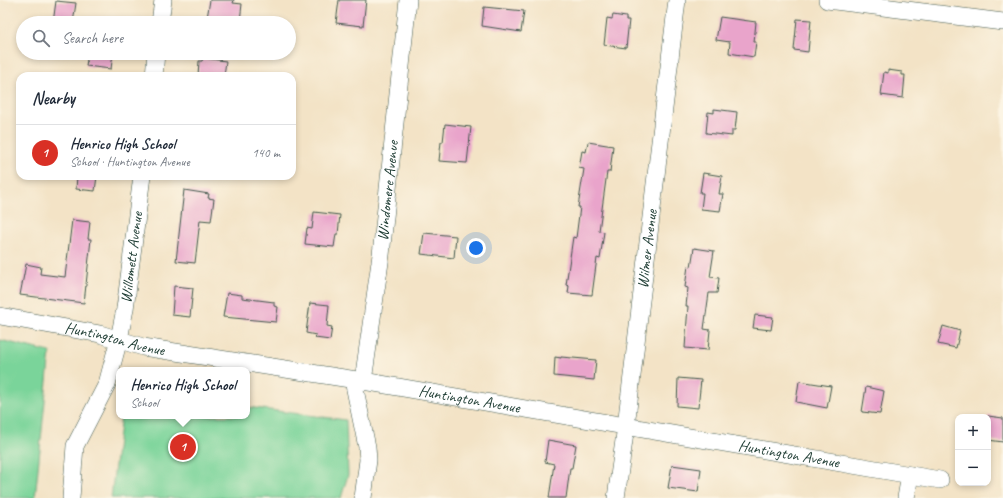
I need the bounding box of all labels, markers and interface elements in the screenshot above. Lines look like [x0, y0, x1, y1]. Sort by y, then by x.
search box [16, 16, 296, 60]
icon: search [30, 27, 52, 49]
text: Search here [62, 29, 123, 48]
text: Nearby [32, 88, 75, 109]
text: Henrico High School [70, 135, 175, 154]
street label: Windomere Avenue [373, 138, 403, 241]
text: 1 [42, 145, 48, 161]
text: 140 m [252, 145, 280, 161]
text: School · Huntington Avenue [70, 154, 190, 170]
street label: Wilmer Avenue [633, 207, 662, 289]
street label: Willomett Avenue [116, 209, 148, 304]
your location [466, 238, 486, 258]
street label: Huntington Avenue [63, 318, 168, 360]
popup [116, 367, 250, 419]
text: Henrico High School [130, 376, 236, 395]
street label: Huntington Avenue [417, 381, 523, 418]
text: School [130, 395, 158, 411]
map controls [955, 414, 991, 486]
button: + [955, 414, 991, 450]
pin: 1 [170, 432, 196, 462]
street label: Huntington Avenue [737, 436, 842, 473]
button: − [955, 450, 991, 486]

